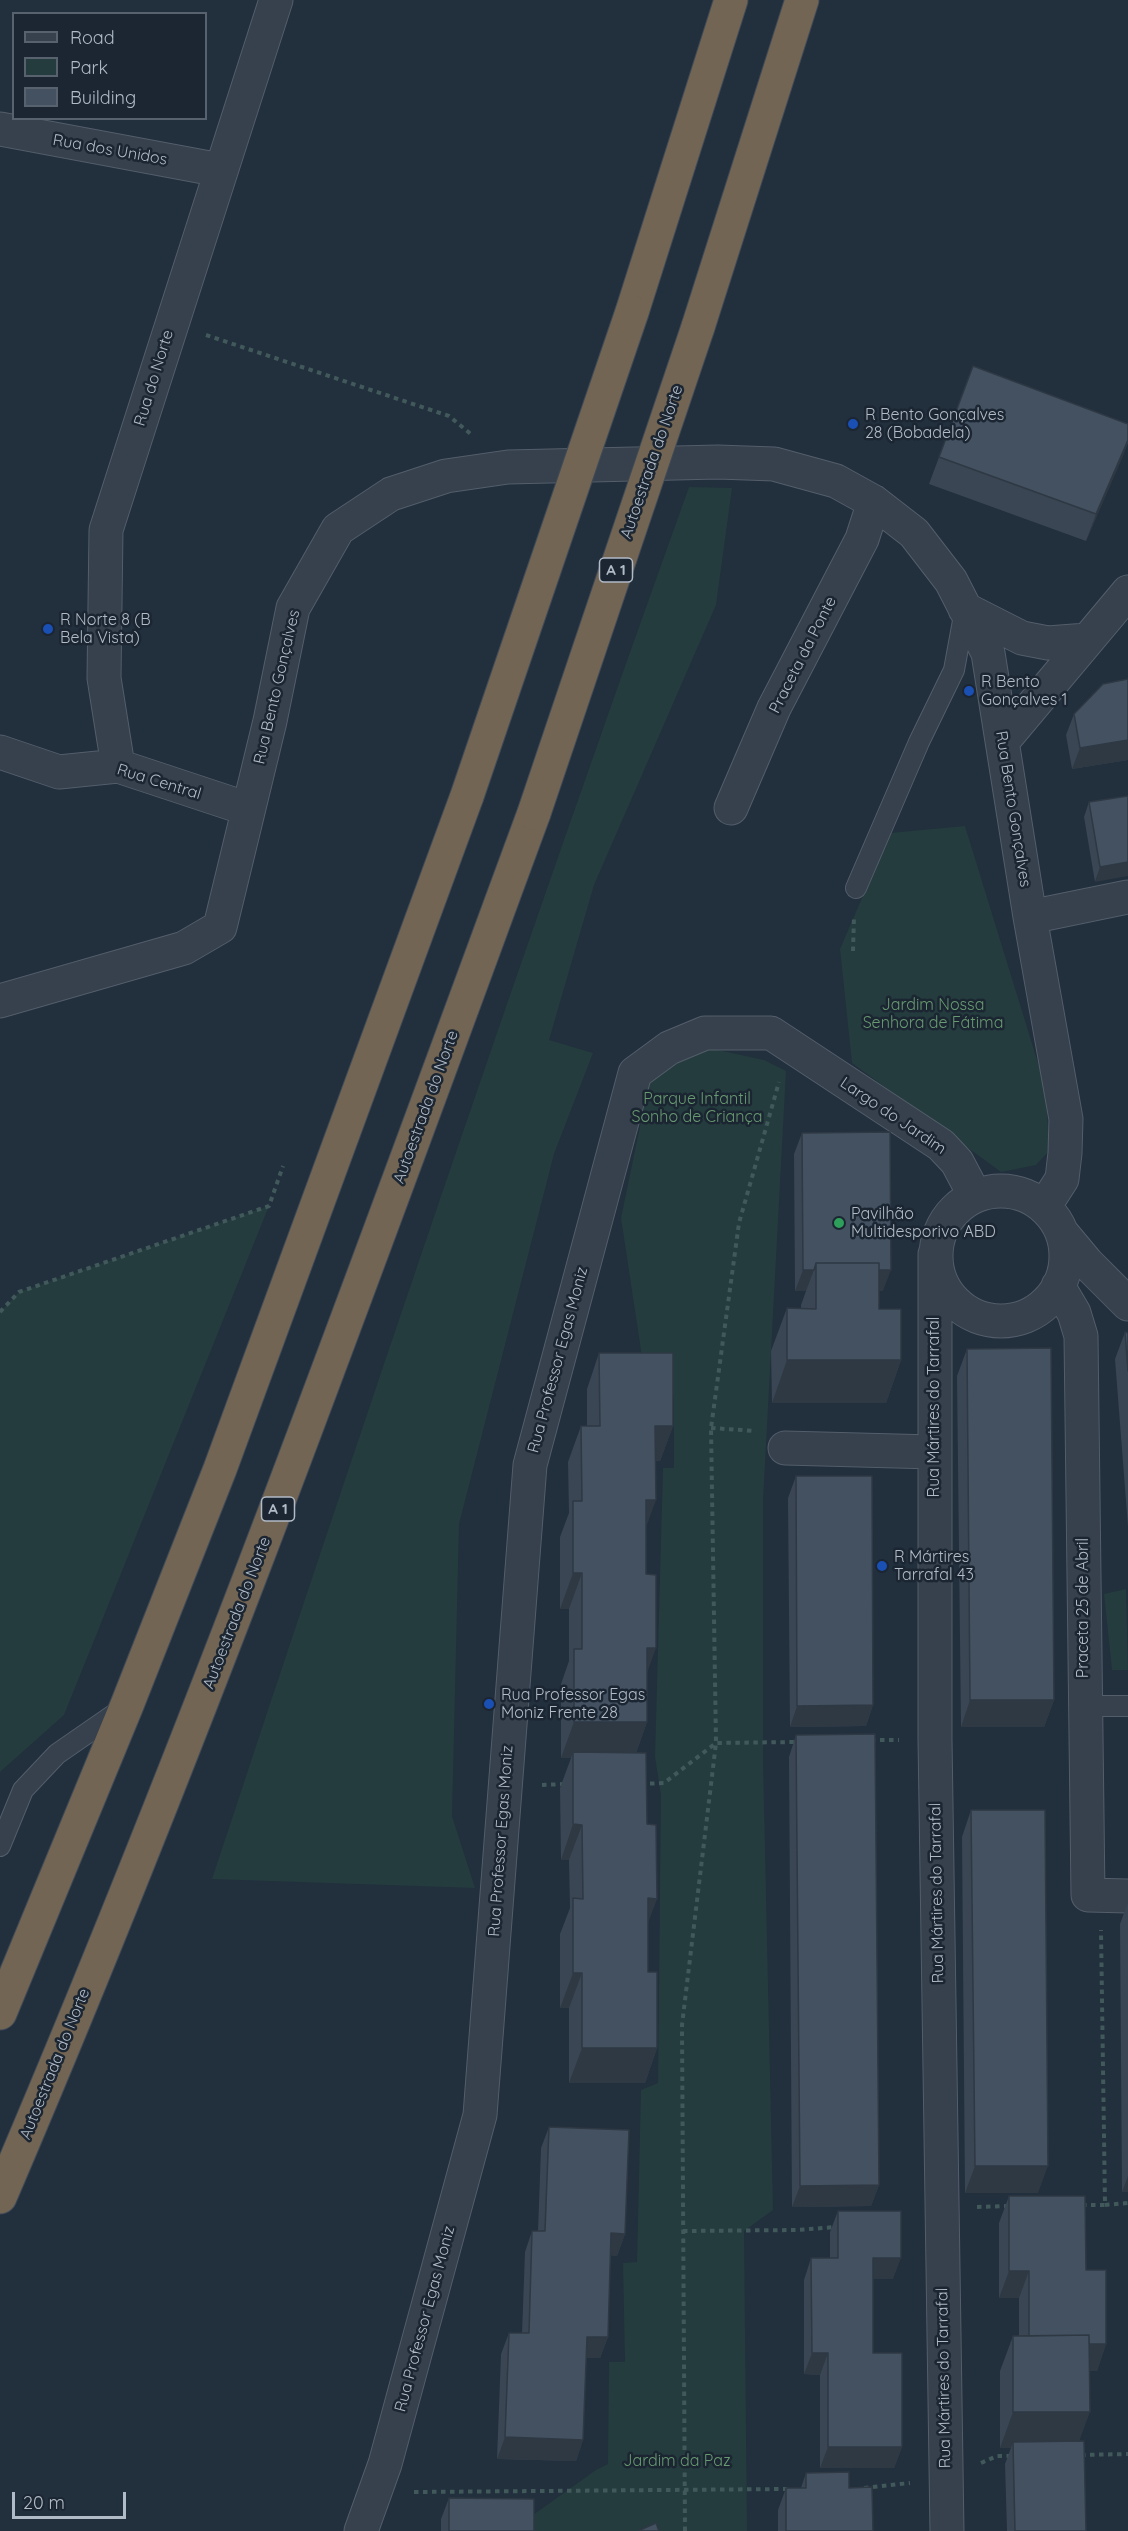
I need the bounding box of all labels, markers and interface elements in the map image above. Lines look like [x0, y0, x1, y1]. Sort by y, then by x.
legend [12, 12, 207, 120]
text: Road [70, 26, 115, 49]
text: Park [70, 56, 108, 79]
text: Building [70, 86, 136, 109]
street label: Rua dos Unidos [51, 130, 169, 170]
street label: Rua do Norte [130, 328, 178, 428]
street label: Autoestrada do Norte [617, 383, 687, 541]
place label: R Bento Gonçalves 28 (Bobadela) [865, 405, 1004, 443]
marker: R Bento Gonçalves 28 (Bobadela) [846, 417, 860, 431]
road number: A 1 [600, 558, 632, 582]
street label: Praceta da Ponte [765, 593, 841, 717]
street label: Rua Bento Gonçalves [250, 608, 304, 766]
place label: R Norte 8 (B Bela Vista) [60, 610, 151, 648]
marker: R Norte 8 (B Bela Vista) [41, 622, 55, 636]
place label: R Bento Gonçalves 1 [981, 672, 1068, 710]
marker: R Bento Gonçalves 1 [962, 684, 976, 698]
street label: Rua Bento Gonçalves [991, 729, 1035, 889]
street label: Rua Central [114, 760, 204, 804]
park label: Jardim Nossa Senhora de Fátima [863, 995, 1003, 1033]
street label: Autoestrada do Norte [389, 1028, 463, 1186]
street label: Largo do Jardim [836, 1073, 950, 1159]
park label: Parque Infantil Sonho de Criança [631, 1089, 763, 1127]
place label: Pavilhão Multidesporivo ABD [851, 1204, 996, 1242]
marker: Pavilhão Multidesporivo ABD [832, 1216, 846, 1230]
street label: Rua Professor Egas Moniz [524, 1265, 592, 1455]
street label: Rua Mártires do Tarrafal [924, 1317, 944, 1497]
road number: A 1 [262, 1497, 294, 1521]
street label: Autoestrada do Norte [199, 1534, 275, 1692]
street label: Praceta 25 de Abril [1073, 1538, 1093, 1678]
place label: R Mártires Tarrafal 43 [894, 1547, 974, 1585]
marker: R Mártires Tarrafal 43 [875, 1559, 889, 1573]
place label: Rua Professor Egas Moniz Frente 28 [501, 1685, 645, 1723]
marker: Rua Professor Egas Moniz Frente 28 [482, 1697, 496, 1711]
street label: Rua Professor Egas Moniz [485, 1745, 517, 1937]
street label: Rua Mártires do Tarrafal [926, 1802, 948, 1984]
street label: Autoestrada do Norte [16, 1986, 94, 2142]
street label: Rua Professor Egas Moniz [391, 2224, 459, 2414]
street label: Rua Mártires do Tarrafal [933, 2287, 955, 2469]
park label: Jardim da Paz [623, 2451, 731, 2471]
scale bar [15, 2480, 129, 2518]
text: 20 m [23, 2491, 65, 2514]

